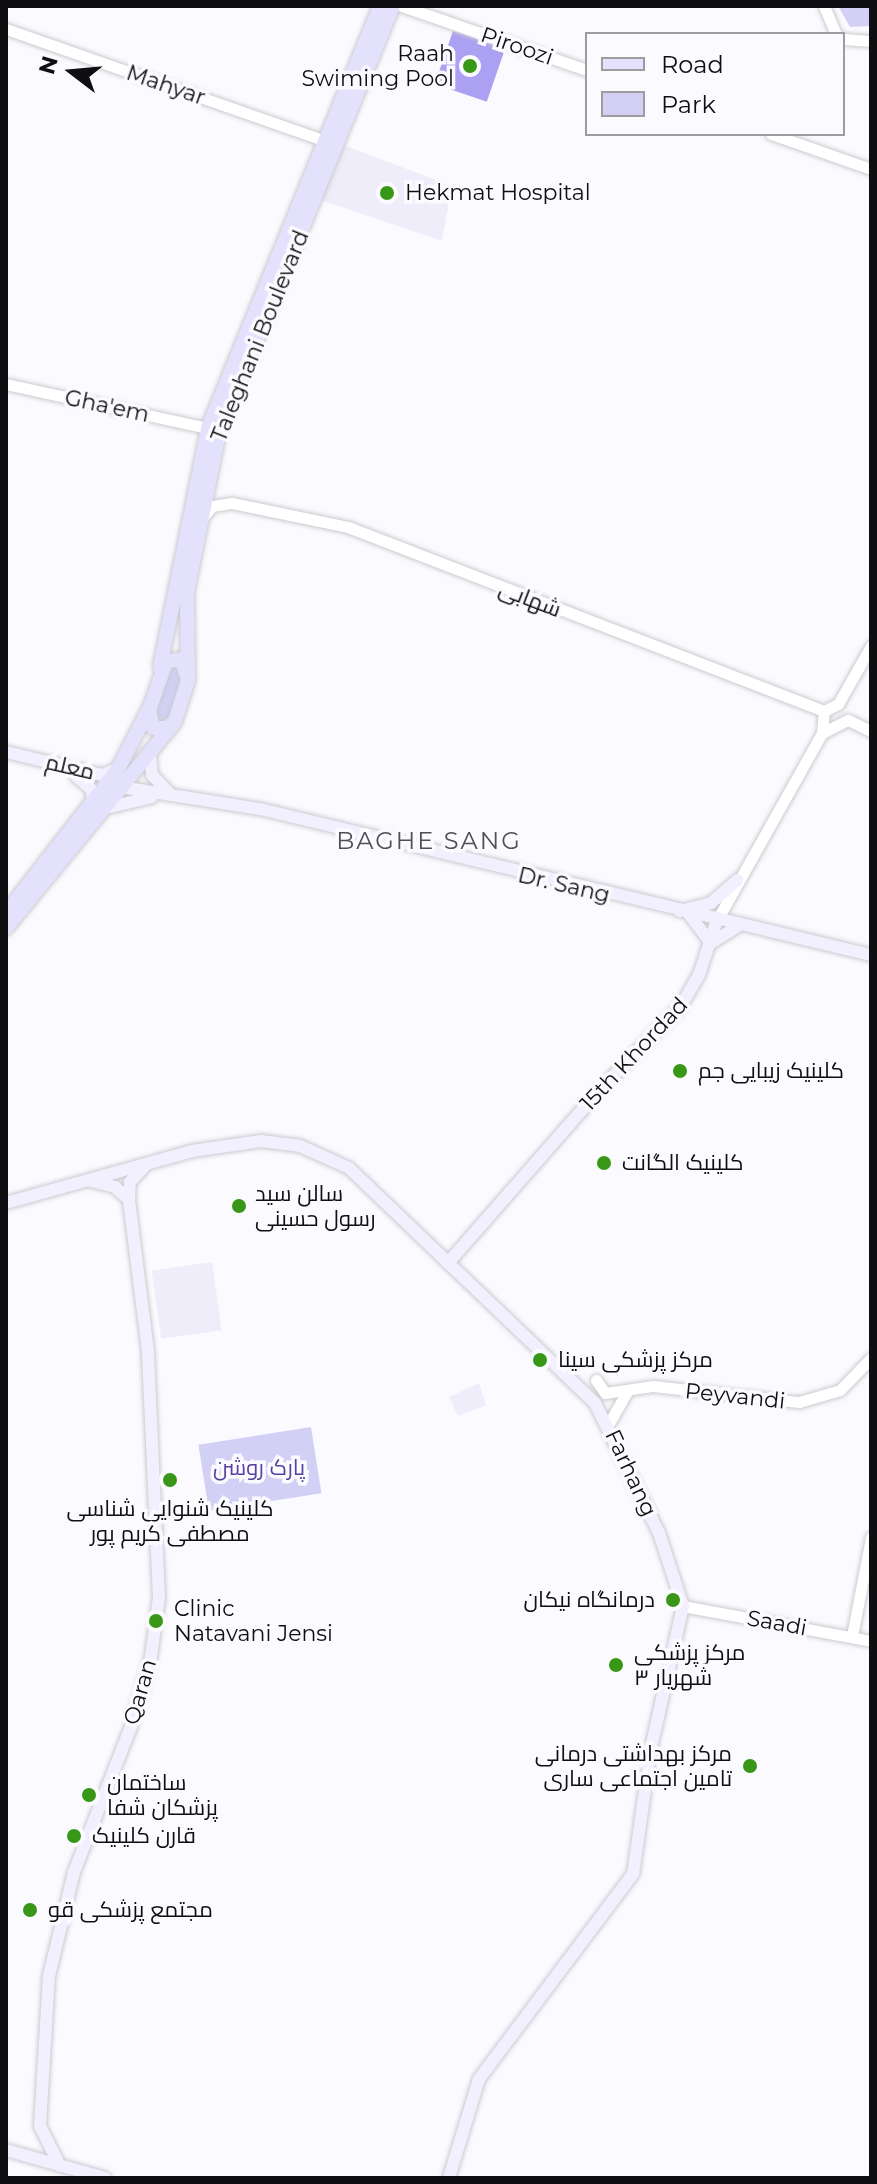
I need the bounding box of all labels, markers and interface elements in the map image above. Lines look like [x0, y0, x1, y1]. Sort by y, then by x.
street label: Piroozi [477, 21, 557, 71]
north arrow [32, 32, 112, 112]
legend [585, 32, 845, 136]
place label: Raah Swiming Pool [301, 40, 454, 92]
text: Road [661, 50, 724, 79]
text: N [33, 53, 64, 78]
marker: Raah Swiming Pool [461, 57, 479, 75]
street label: Mahyar [123, 59, 209, 111]
text: Park [661, 90, 716, 119]
place label: Hekmat Hospital [405, 180, 591, 206]
marker: Hekmat Hospital [376, 182, 398, 204]
street label: Taleghani Boulevard [205, 226, 315, 446]
street label: Gha'em [62, 384, 152, 428]
street label: شهابی [495, 575, 565, 623]
street label: معلم [43, 749, 97, 785]
district label: BAGHE SANG [336, 827, 522, 855]
street label: Dr. Sang [515, 862, 613, 908]
street label: 15th Khordad [575, 992, 693, 1116]
place label: کلینیک زیبایی جم [698, 1058, 844, 1084]
marker: کلینیک زیبایی جم [669, 1060, 691, 1082]
place label: کلینیک الگانت [622, 1150, 744, 1176]
marker: کلینیک الگانت [593, 1152, 615, 1174]
place label: سالن سید رسول حسینی [255, 1180, 376, 1232]
marker: سالن سید رسول حسینی [230, 1197, 248, 1215]
place label: مرکز پزشکی سینا [558, 1347, 713, 1373]
marker: مرکز پزشکی سینا [529, 1349, 551, 1371]
street label: Peyvandi [684, 1378, 786, 1414]
street label: Farhang [599, 1425, 663, 1521]
park label: پارک روشن [213, 1455, 305, 1481]
marker: کلینیک شنوایی شناسی مصطفی کریم پور [159, 1469, 181, 1491]
place label: کلینیک شنوایی شناسی مصطفی کریم پور [67, 1495, 273, 1546]
place label: درمانگاه نیکان [523, 1587, 655, 1613]
marker: درمانگاه نیکان [662, 1589, 684, 1611]
place label: Clinic Natavani Jensi [174, 1595, 333, 1646]
street label: Saadi [745, 1605, 809, 1641]
marker: Clinic Natavani Jensi [145, 1610, 167, 1632]
place label: مرکز پزشکی شهریار ۳ [634, 1639, 745, 1690]
marker: مرکز پزشکی شهریار ۳ [605, 1654, 627, 1676]
street label: Qaran [118, 1656, 162, 1728]
place label: مرکز بهداشتی درمانی تامین اجتماعی ساری [535, 1740, 732, 1792]
marker: مرکز بهداشتی درمانی تامین اجتماعی ساری [739, 1755, 761, 1777]
place label: ساختمان پزشکان شفا [107, 1769, 218, 1820]
marker: ساختمان پزشکان شفا [78, 1784, 100, 1806]
place label: قارن کلینیک [92, 1823, 196, 1849]
marker: قارن کلینیک [63, 1825, 85, 1847]
place label: مجتمع پزشکی قو [48, 1897, 213, 1923]
marker: مجتمع پزشکی قو [19, 1899, 41, 1921]

